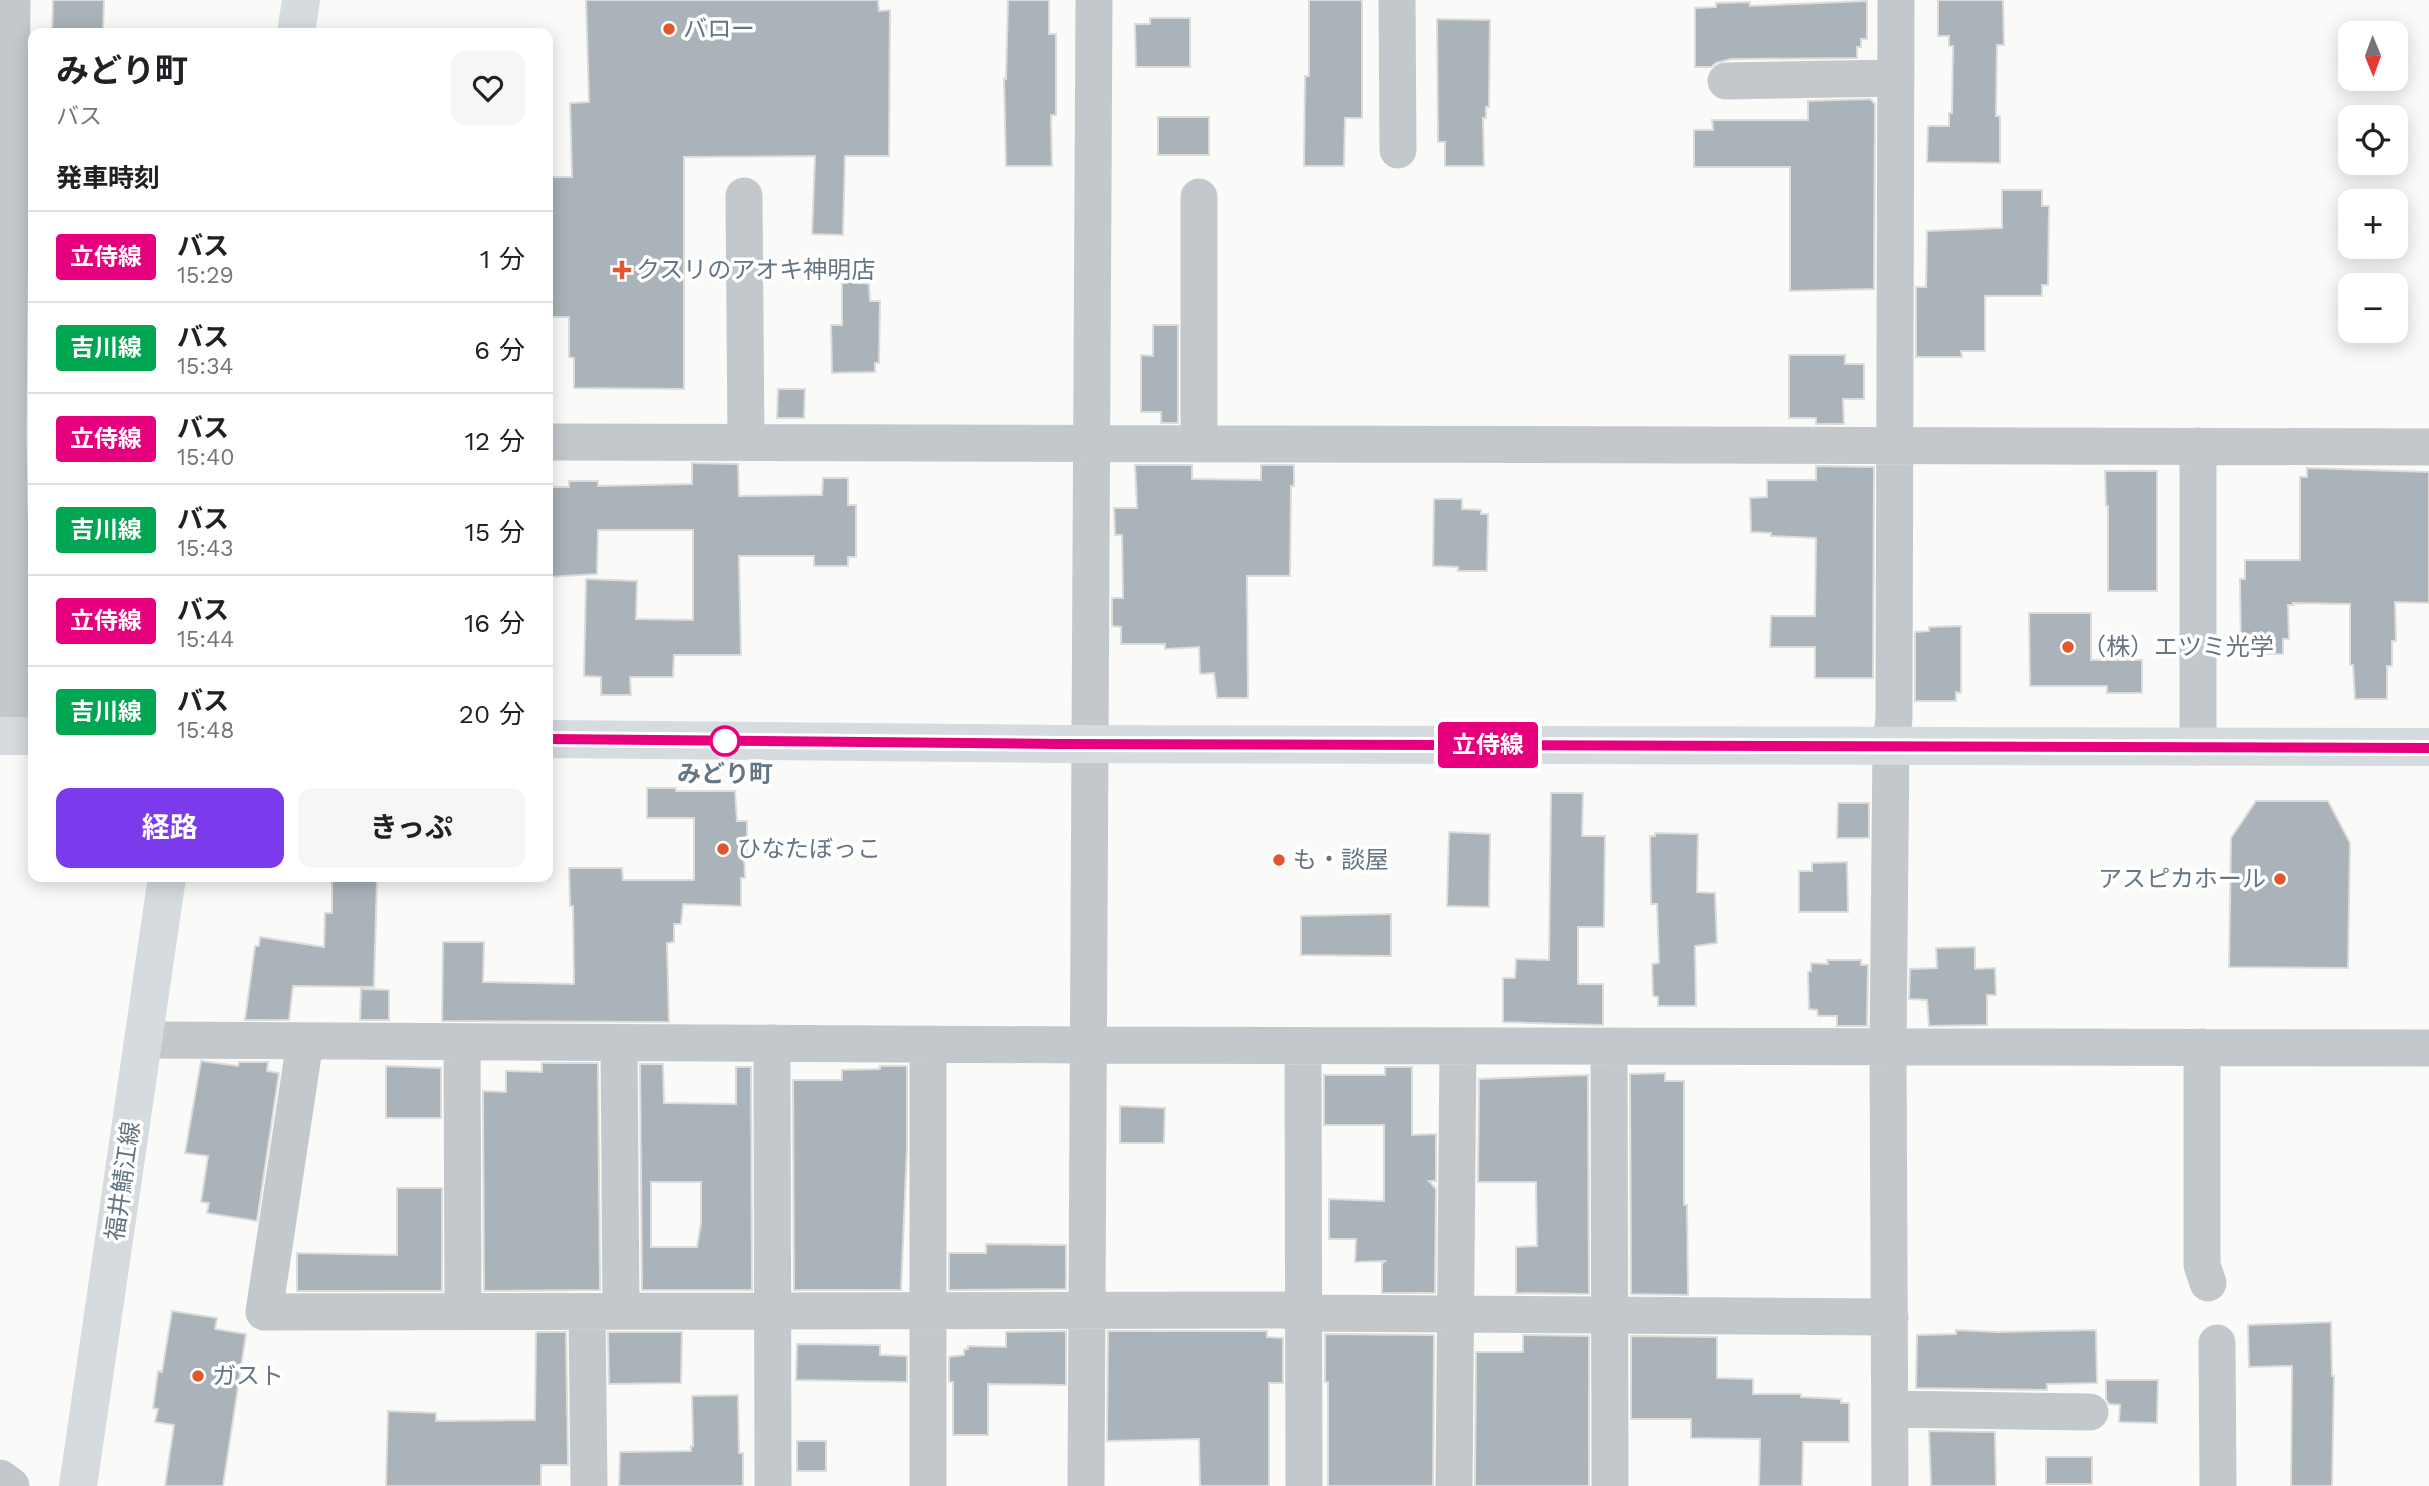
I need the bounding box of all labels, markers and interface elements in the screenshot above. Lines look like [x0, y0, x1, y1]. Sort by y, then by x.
place label: バロー [683, 15, 755, 43]
marker: バロー [661, 21, 677, 37]
north arrow [2338, 21, 2408, 91]
map controls [2338, 21, 2408, 343]
text: みどり町 [56, 51, 188, 90]
button: heart [451, 51, 525, 125]
text: バス [56, 103, 102, 130]
button: locate [2338, 105, 2408, 175]
text: 発車時刻 [56, 163, 160, 193]
button: + [2338, 189, 2408, 259]
text: バス [177, 231, 229, 261]
text: 立侍線 [70, 243, 142, 271]
text: 1 分 [480, 244, 525, 274]
place label: クスリのアオキ神明店 [636, 256, 875, 284]
text: 15:29 [177, 262, 234, 289]
marker: クスリのアオキ神明店 [614, 262, 630, 278]
button: − [2338, 273, 2408, 343]
text: バス [177, 322, 229, 352]
text: 吉川線 [70, 334, 142, 362]
text: 6 分 [474, 335, 525, 365]
text: 15:34 [177, 353, 234, 380]
text: バス [177, 413, 229, 443]
text: 立侍線 [70, 425, 142, 453]
text: 12 分 [465, 426, 525, 456]
text: 15:40 [177, 444, 235, 471]
text: バス [177, 504, 229, 534]
text: 吉川線 [70, 516, 142, 544]
text: 15 分 [465, 517, 525, 547]
text: 15:43 [177, 535, 234, 562]
text: バス [177, 595, 229, 625]
text: 立侍線 [70, 607, 142, 635]
text: 16 分 [464, 608, 525, 638]
text: 15:44 [177, 626, 234, 653]
place label: （株）エツミ光学 [2082, 633, 2274, 661]
marker: （株）エツミ光学 [2060, 639, 2076, 655]
text: バス [177, 686, 229, 716]
text: 吉川線 [70, 698, 142, 726]
text: 20 分 [459, 699, 525, 729]
text: 15:48 [177, 717, 234, 744]
line badge: 立侍線 [1448, 722, 1528, 768]
marker: みどり町 [710, 726, 740, 756]
text: 立侍線 [1452, 731, 1524, 759]
place label: みどり町 [677, 760, 773, 788]
button: 経路 [56, 788, 284, 868]
button: きっぷ [298, 788, 525, 868]
place label: ひなたぼっこ [737, 835, 881, 863]
marker: ひなたぼっこ [715, 841, 731, 857]
place label: も・談屋 [1293, 846, 1389, 874]
marker: も・談屋 [1271, 852, 1287, 868]
place label: アスピカホール [2098, 865, 2266, 893]
marker: アスピカホール [2272, 871, 2288, 887]
street label: 福井鯖江線 [101, 1120, 145, 1242]
place label: ガスト [212, 1362, 284, 1390]
marker: ガスト [190, 1368, 206, 1384]

